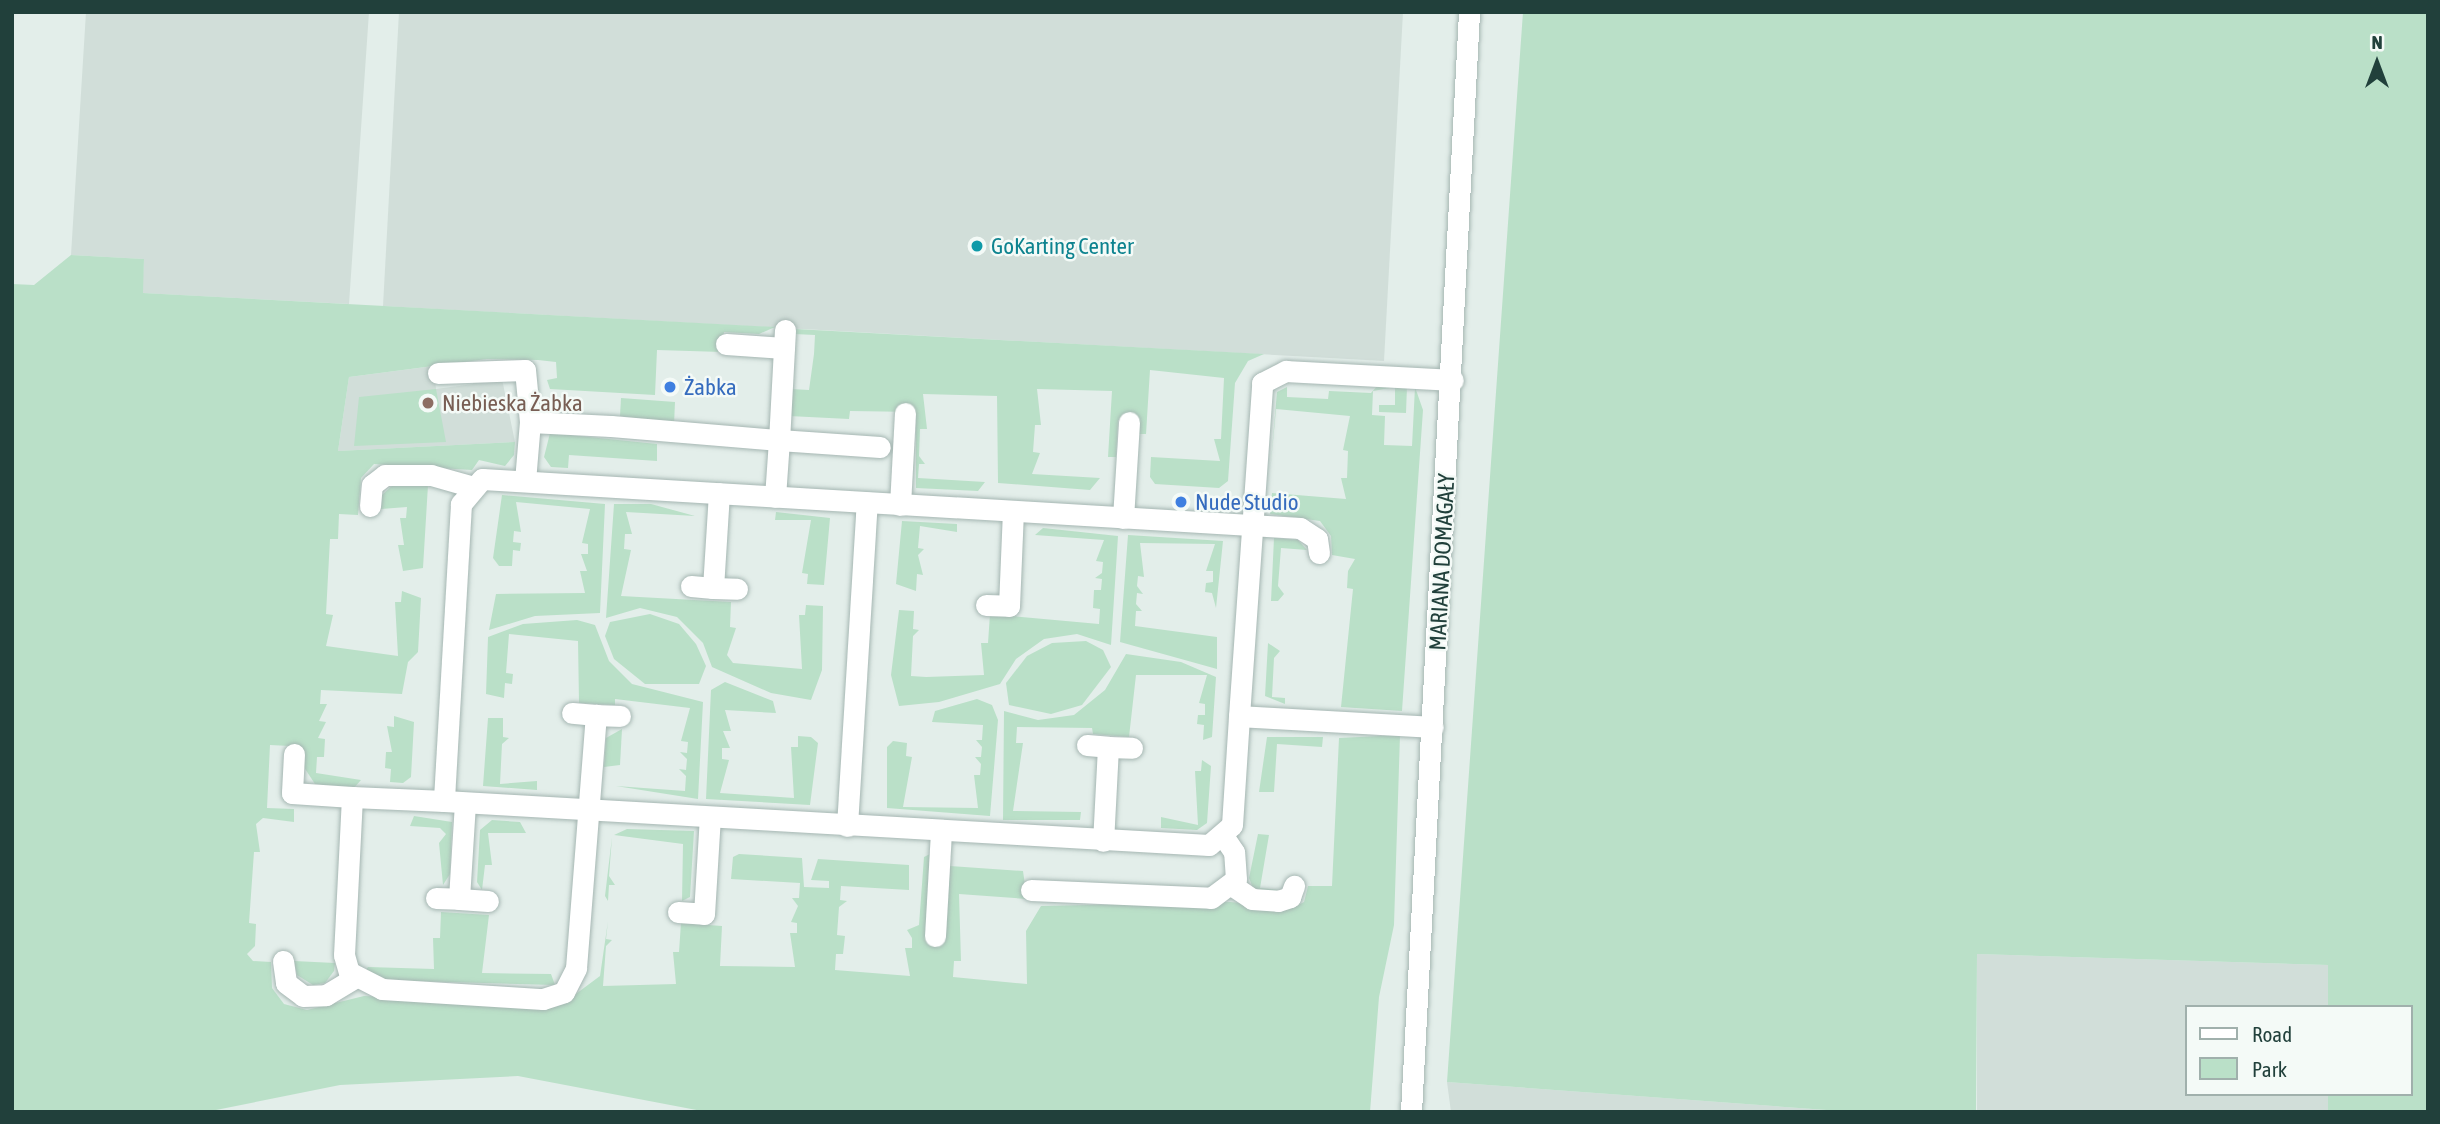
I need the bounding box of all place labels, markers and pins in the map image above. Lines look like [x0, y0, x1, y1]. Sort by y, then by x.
place label: GoKarting Center [991, 232, 1134, 260]
marker: GoKarting Center [969, 238, 985, 254]
place label: Żabka [684, 373, 737, 401]
marker: Żabka [662, 379, 678, 395]
place label: Niebieska Żabka [442, 389, 583, 417]
marker: Niebieska Żabka [420, 395, 436, 411]
place label: Nude Studio [1195, 488, 1299, 516]
marker: Nude Studio [1173, 494, 1189, 510]

